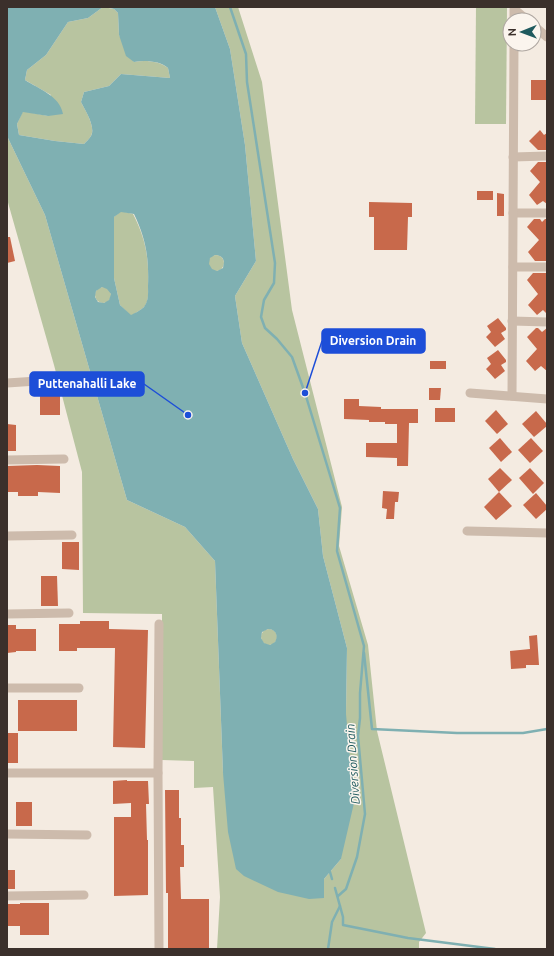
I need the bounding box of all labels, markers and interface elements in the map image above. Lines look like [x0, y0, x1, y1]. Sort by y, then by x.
north arrow [502, 12, 542, 52]
text: N [506, 28, 518, 36]
callout: Diversion Drain [322, 329, 425, 353]
text: Diversion Drain [330, 334, 416, 347]
callout: Puttenahalli Lake [30, 372, 144, 396]
text: Puttenahalli Lake [38, 377, 136, 390]
water label: Diversion Drain [343, 723, 362, 805]

